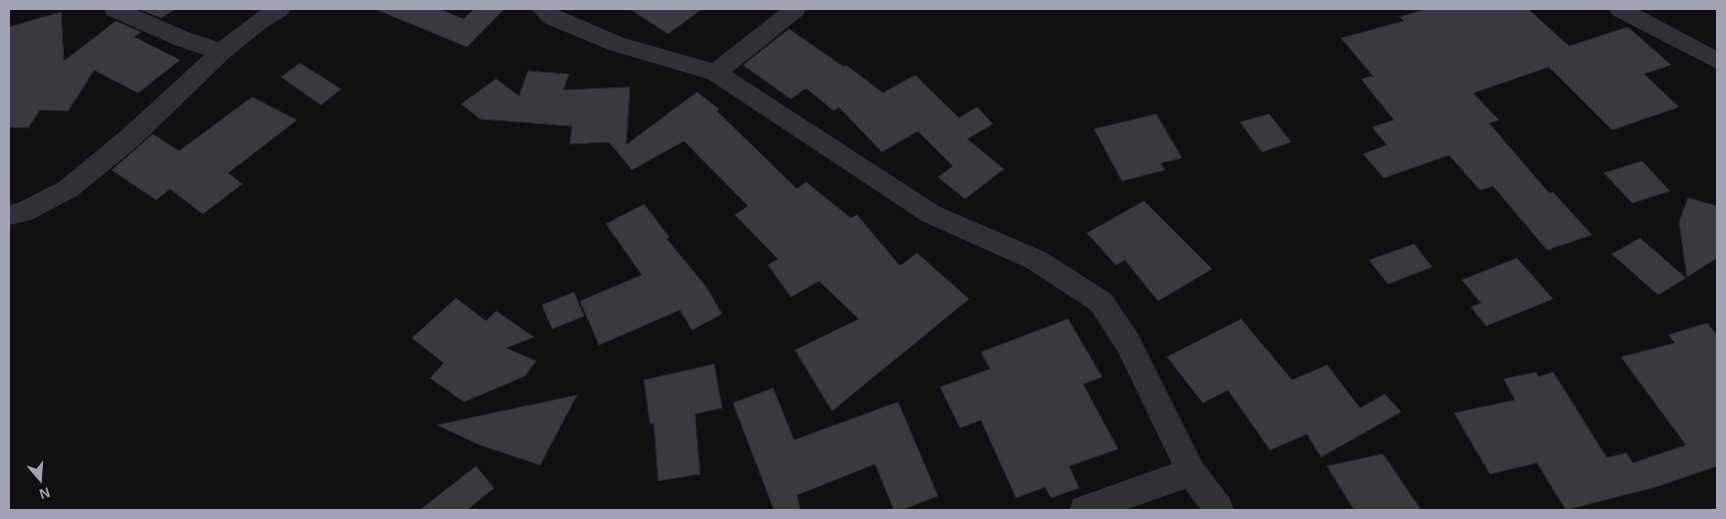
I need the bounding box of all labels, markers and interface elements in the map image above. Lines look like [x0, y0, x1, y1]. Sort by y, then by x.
north arrow [15, 454, 65, 504]
text: N [37, 484, 52, 502]

